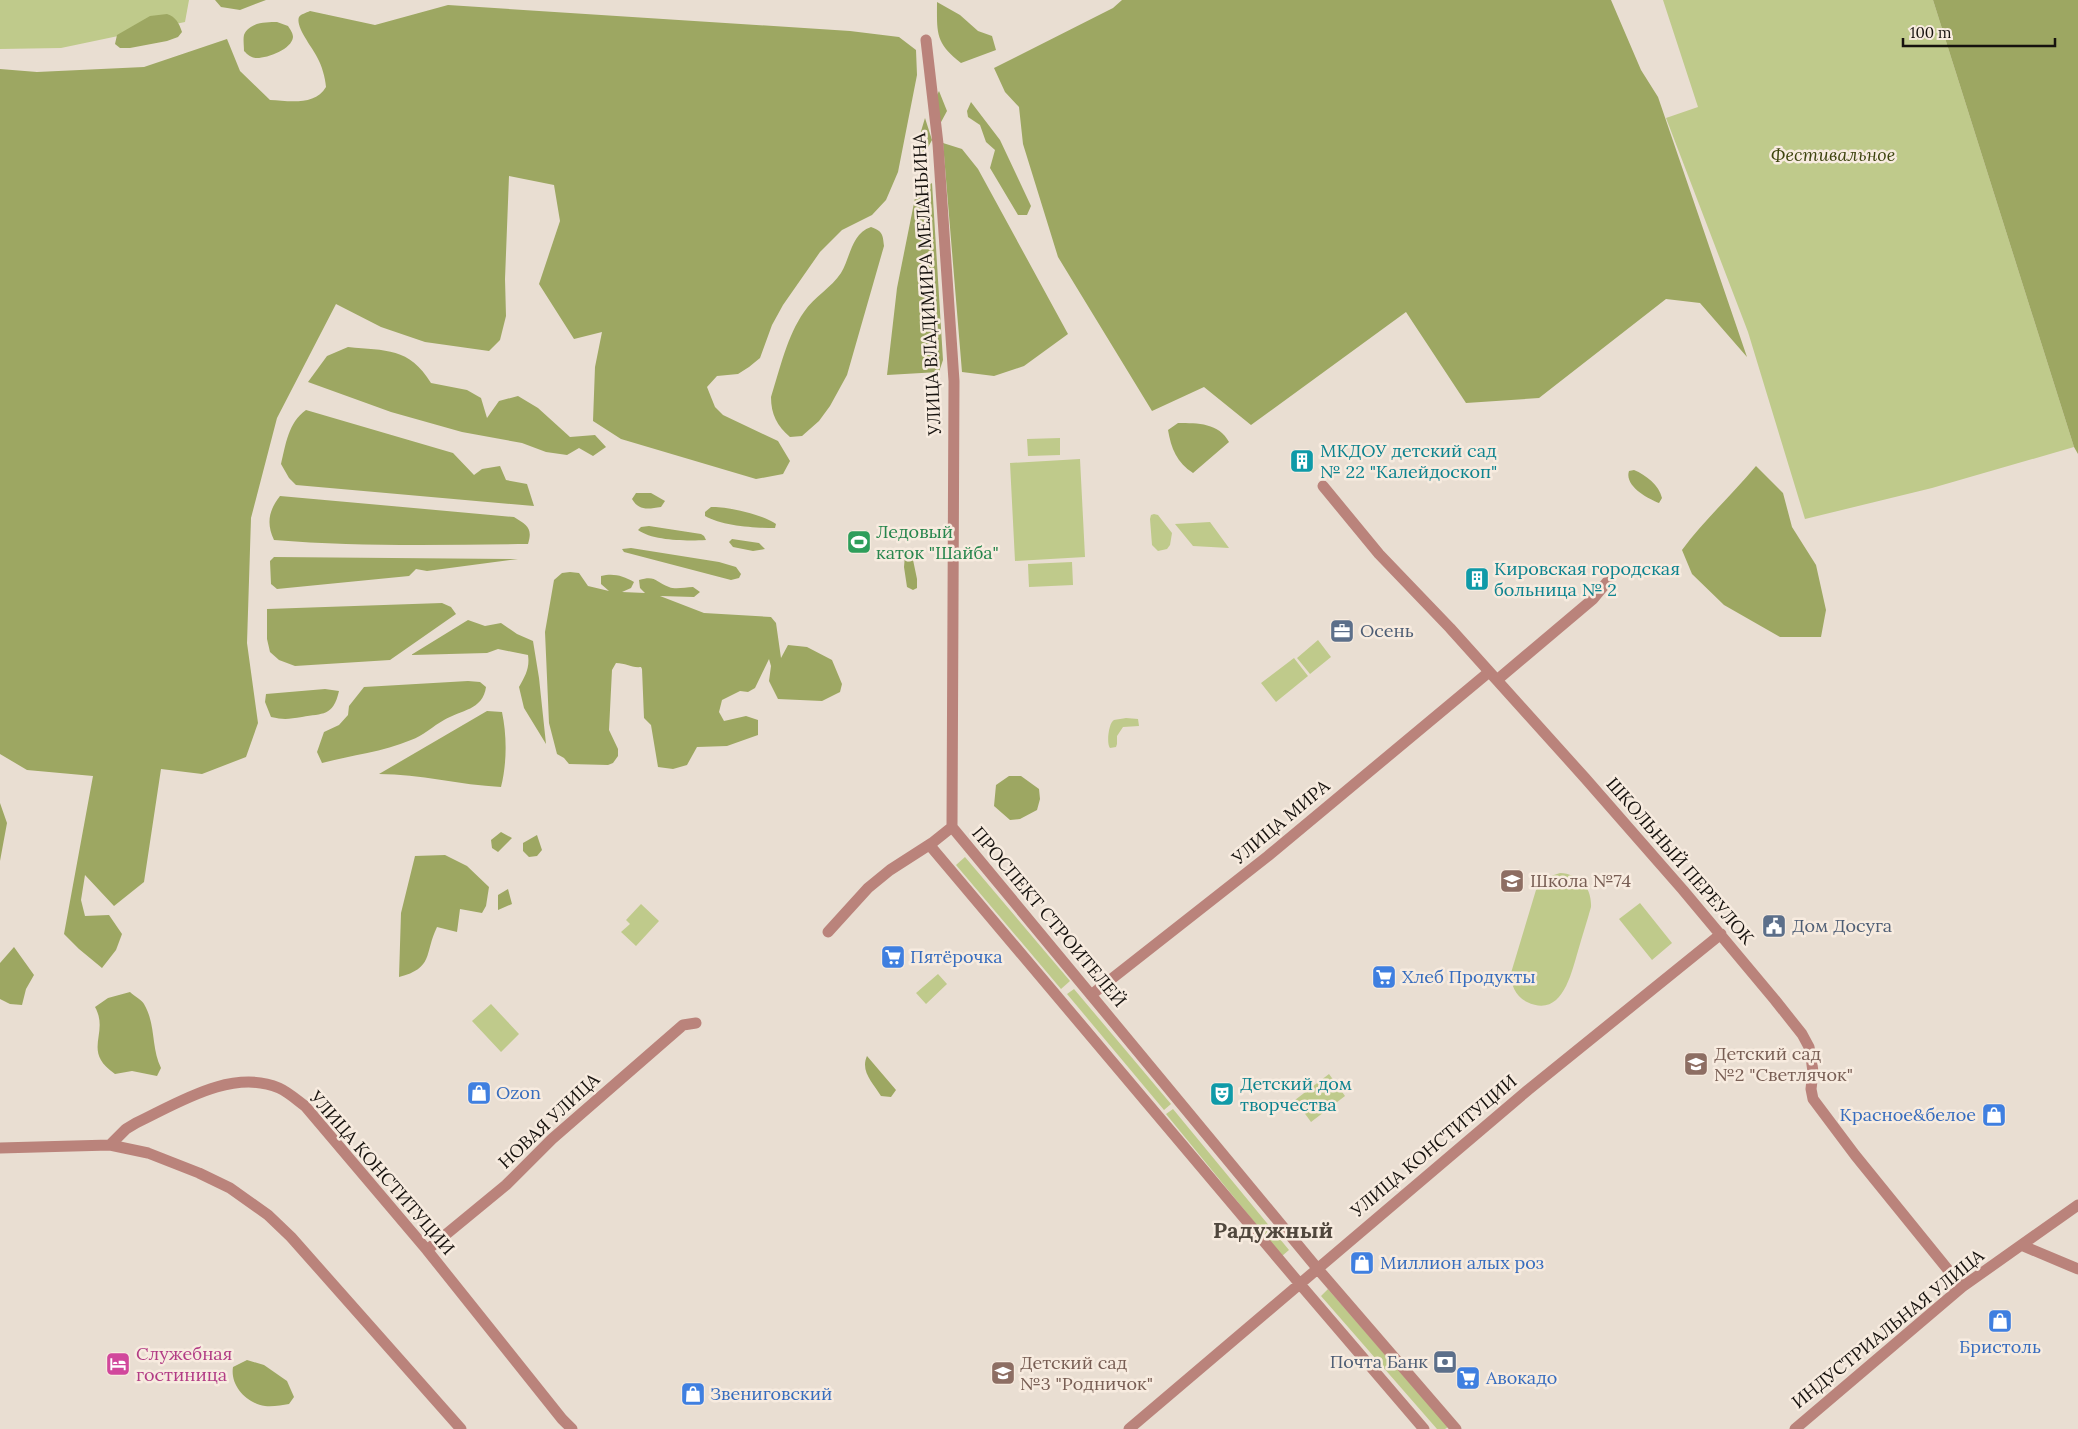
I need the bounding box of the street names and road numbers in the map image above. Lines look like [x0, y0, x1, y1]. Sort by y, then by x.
street label: УЛИЦА ВЛАДИМИРА МЕЛАНЬИНА [907, 131, 946, 437]
street label: ШКОЛЬНЫЙ ПЕРЕУЛОК [1602, 772, 1760, 949]
street label: УЛИЦА МИРА [1226, 774, 1335, 870]
street label: ПРОСПЕКТ СТРОИТЕЛЕЙ [967, 822, 1132, 1012]
street label: НОВАЯ УЛИЦА [493, 1067, 605, 1173]
street label: УЛИЦА КОНСТИТУЦИИ [1345, 1069, 1521, 1223]
street label: УЛИЦА КОНСТИТУЦИИ [304, 1085, 460, 1259]
street label: ИНДУСТРИАЛЬНАЯ УЛИЦА [1787, 1244, 1989, 1413]

